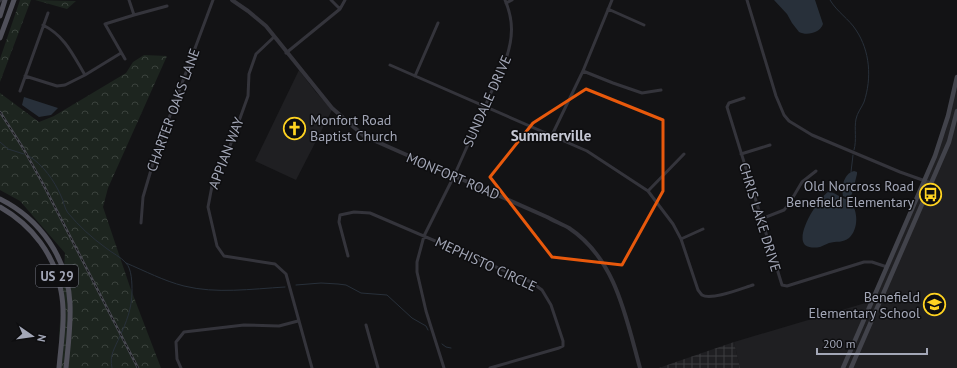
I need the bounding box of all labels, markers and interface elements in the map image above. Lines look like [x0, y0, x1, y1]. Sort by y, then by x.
street label: CHARTER OAKS LANE [142, 46, 204, 174]
street label: SUNDALE DRIVE [459, 52, 515, 150]
place label: Monfort Road Baptist Church [310, 111, 398, 145]
street label: APPIAN WAY [204, 114, 248, 191]
church icon: Monfort Road Baptist Church [282, 115, 308, 141]
district label: Summerville [511, 126, 592, 145]
street label: MONFORT ROAD [404, 148, 502, 204]
street label: CHRIS LAKE DRIVE [735, 160, 785, 274]
place label: Old Norcross Road Benefield Elementary [786, 177, 914, 211]
bus stop icon: Old Norcross Road Benefield Elementary [917, 181, 943, 207]
street label: MEPHISTO CIRCLE [432, 233, 540, 295]
road number: US 29 [36, 265, 78, 287]
place label: Benefield Elementary School [808, 288, 920, 322]
school or university icon: Benefield Elementary School [922, 292, 948, 318]
north arrow [12, 316, 52, 356]
scale bar [817, 330, 927, 356]
text: N [34, 333, 49, 343]
text: 200 m [823, 336, 856, 351]

